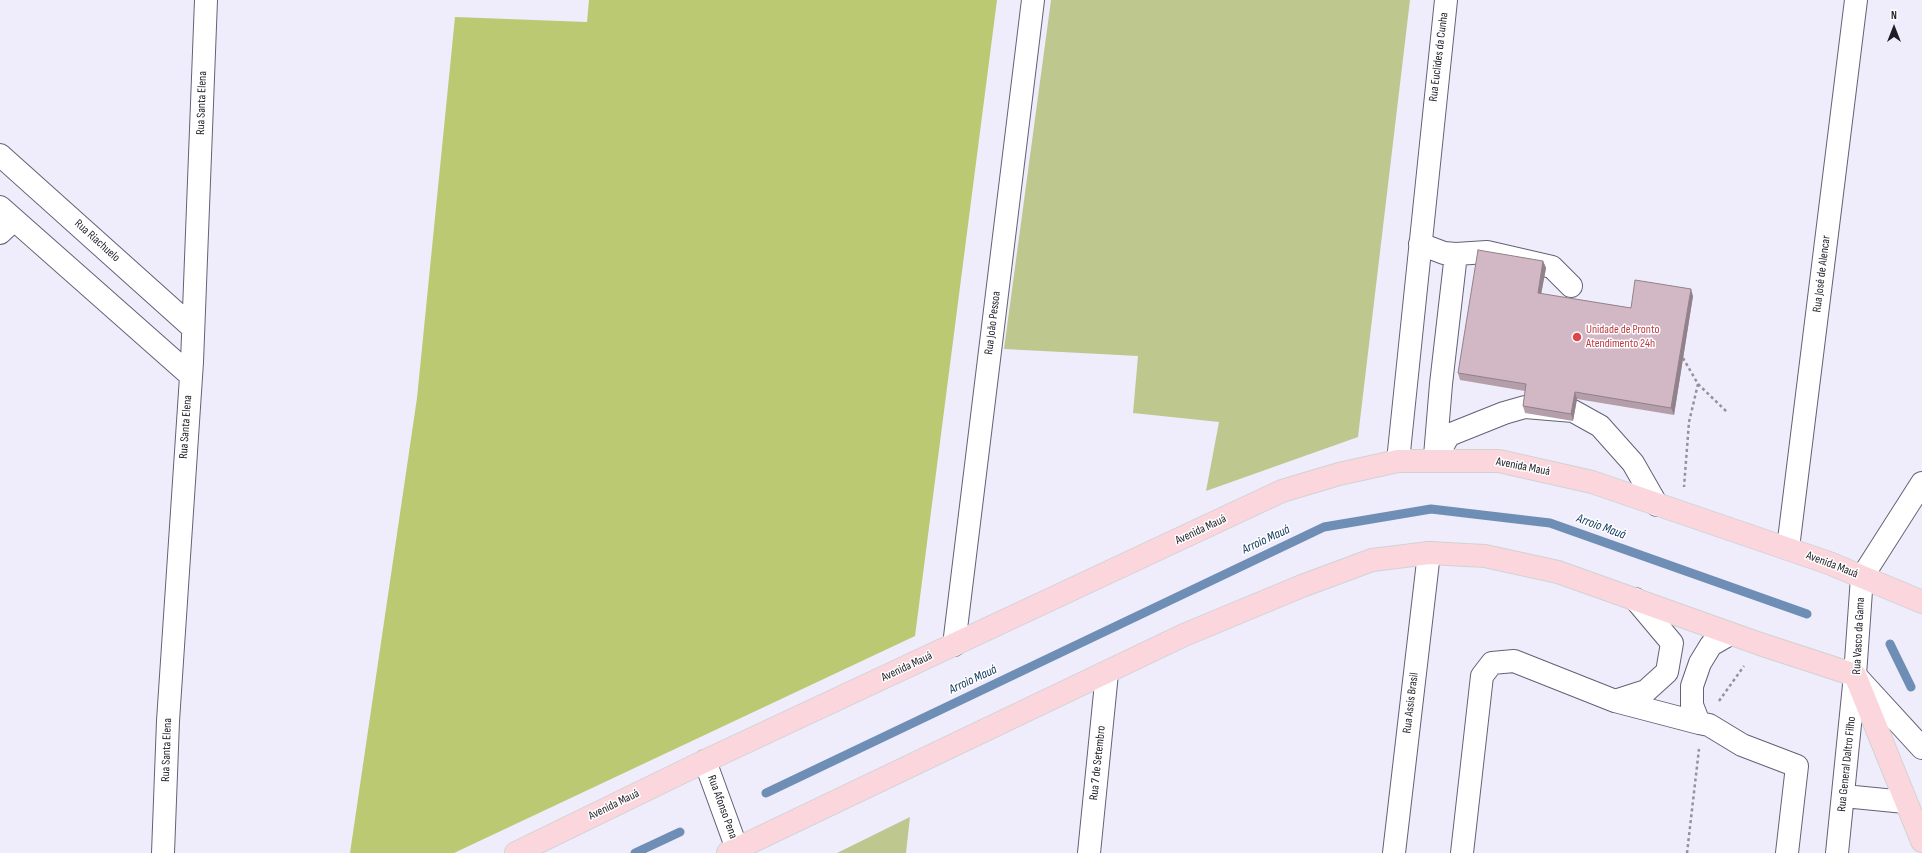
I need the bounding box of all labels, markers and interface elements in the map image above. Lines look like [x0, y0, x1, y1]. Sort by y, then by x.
north arrow [1874, 8, 1914, 48]
text: N [1891, 9, 1897, 22]
street label: Rua Euclides da Cunha [1426, 12, 1452, 102]
street label: Rua Santa Elena [194, 71, 210, 135]
street label: Rua Riachuelo [71, 217, 123, 265]
street label: Rua José de Alencar [1810, 235, 1834, 313]
street label: Rua João Pessoa [982, 290, 1004, 356]
place label: Unidade de Pronto Atendimento 24h [1586, 323, 1659, 351]
marker: Unidade de Pronto Atendimento 24h [1571, 331, 1583, 343]
street label: Rua Santa Elena [177, 395, 195, 459]
street label: Avenida Mauá [1495, 455, 1551, 479]
water label: Arroio Mauá [1574, 511, 1628, 543]
street label: Avenida Mauá [1173, 512, 1229, 548]
water label: Arroio Mauá [1240, 522, 1292, 558]
street label: Avenida Mauá [1804, 548, 1860, 582]
street label: Rua Vasco da Gama [1850, 597, 1868, 675]
street label: Avenida Mauá [879, 649, 935, 685]
water label: Arroio Mauá [947, 662, 999, 698]
street label: Rua Assis Brasil [1400, 672, 1422, 734]
street label: Rua General Daltro Filho [1835, 716, 1859, 812]
street label: Rua Santa Elena [159, 718, 175, 782]
street label: Rua 7 de Setembro [1087, 725, 1109, 801]
street label: Rua Afonso Pena [704, 773, 740, 841]
street label: Avenida Mauá [586, 787, 642, 823]

